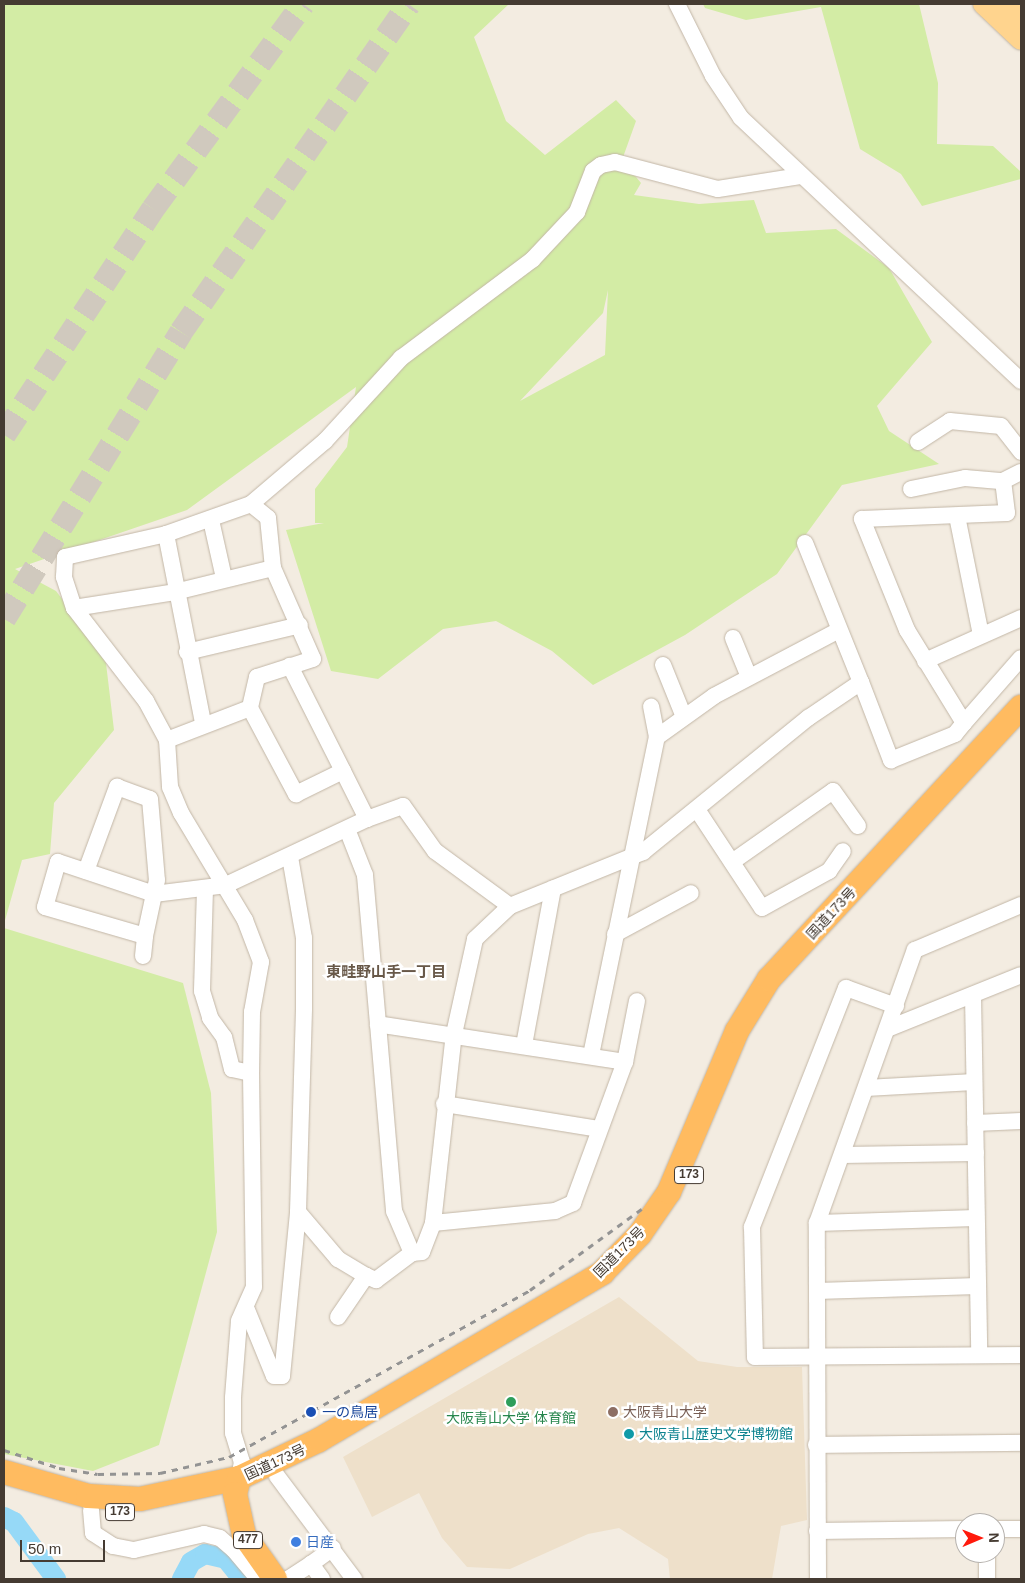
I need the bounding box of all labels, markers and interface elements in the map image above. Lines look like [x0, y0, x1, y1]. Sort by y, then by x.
street label: 国道173号 [803, 883, 859, 943]
district label: 東畦野山手一丁目 [326, 963, 446, 981]
road number: 173 [673, 1166, 705, 1184]
street label: 国道173号 [590, 1223, 648, 1281]
marker: 大阪青山大学 体育館 [505, 1396, 517, 1408]
place label: 一の鳥居 [322, 1404, 378, 1420]
place label: 大阪青山大学 [623, 1404, 707, 1420]
marker: 一の鳥居 [304, 1405, 318, 1419]
marker: 大阪青山大学 [607, 1406, 619, 1418]
place label: 大阪青山大学 体育館 [446, 1410, 576, 1426]
place label: 大阪青山歴史文学博物館 [639, 1426, 793, 1442]
marker: 大阪青山歴史文学博物館 [623, 1428, 635, 1440]
street label: 国道173号 [242, 1441, 308, 1483]
road number: 173 [104, 1502, 136, 1521]
north arrow [955, 1513, 1005, 1563]
scale bar [22, 1530, 108, 1562]
road number: 477 [232, 1530, 264, 1550]
text: N [986, 1533, 1002, 1543]
place label: 日産 [306, 1534, 334, 1550]
marker: 日産 [290, 1536, 302, 1548]
text: 50 m [28, 1540, 61, 1557]

